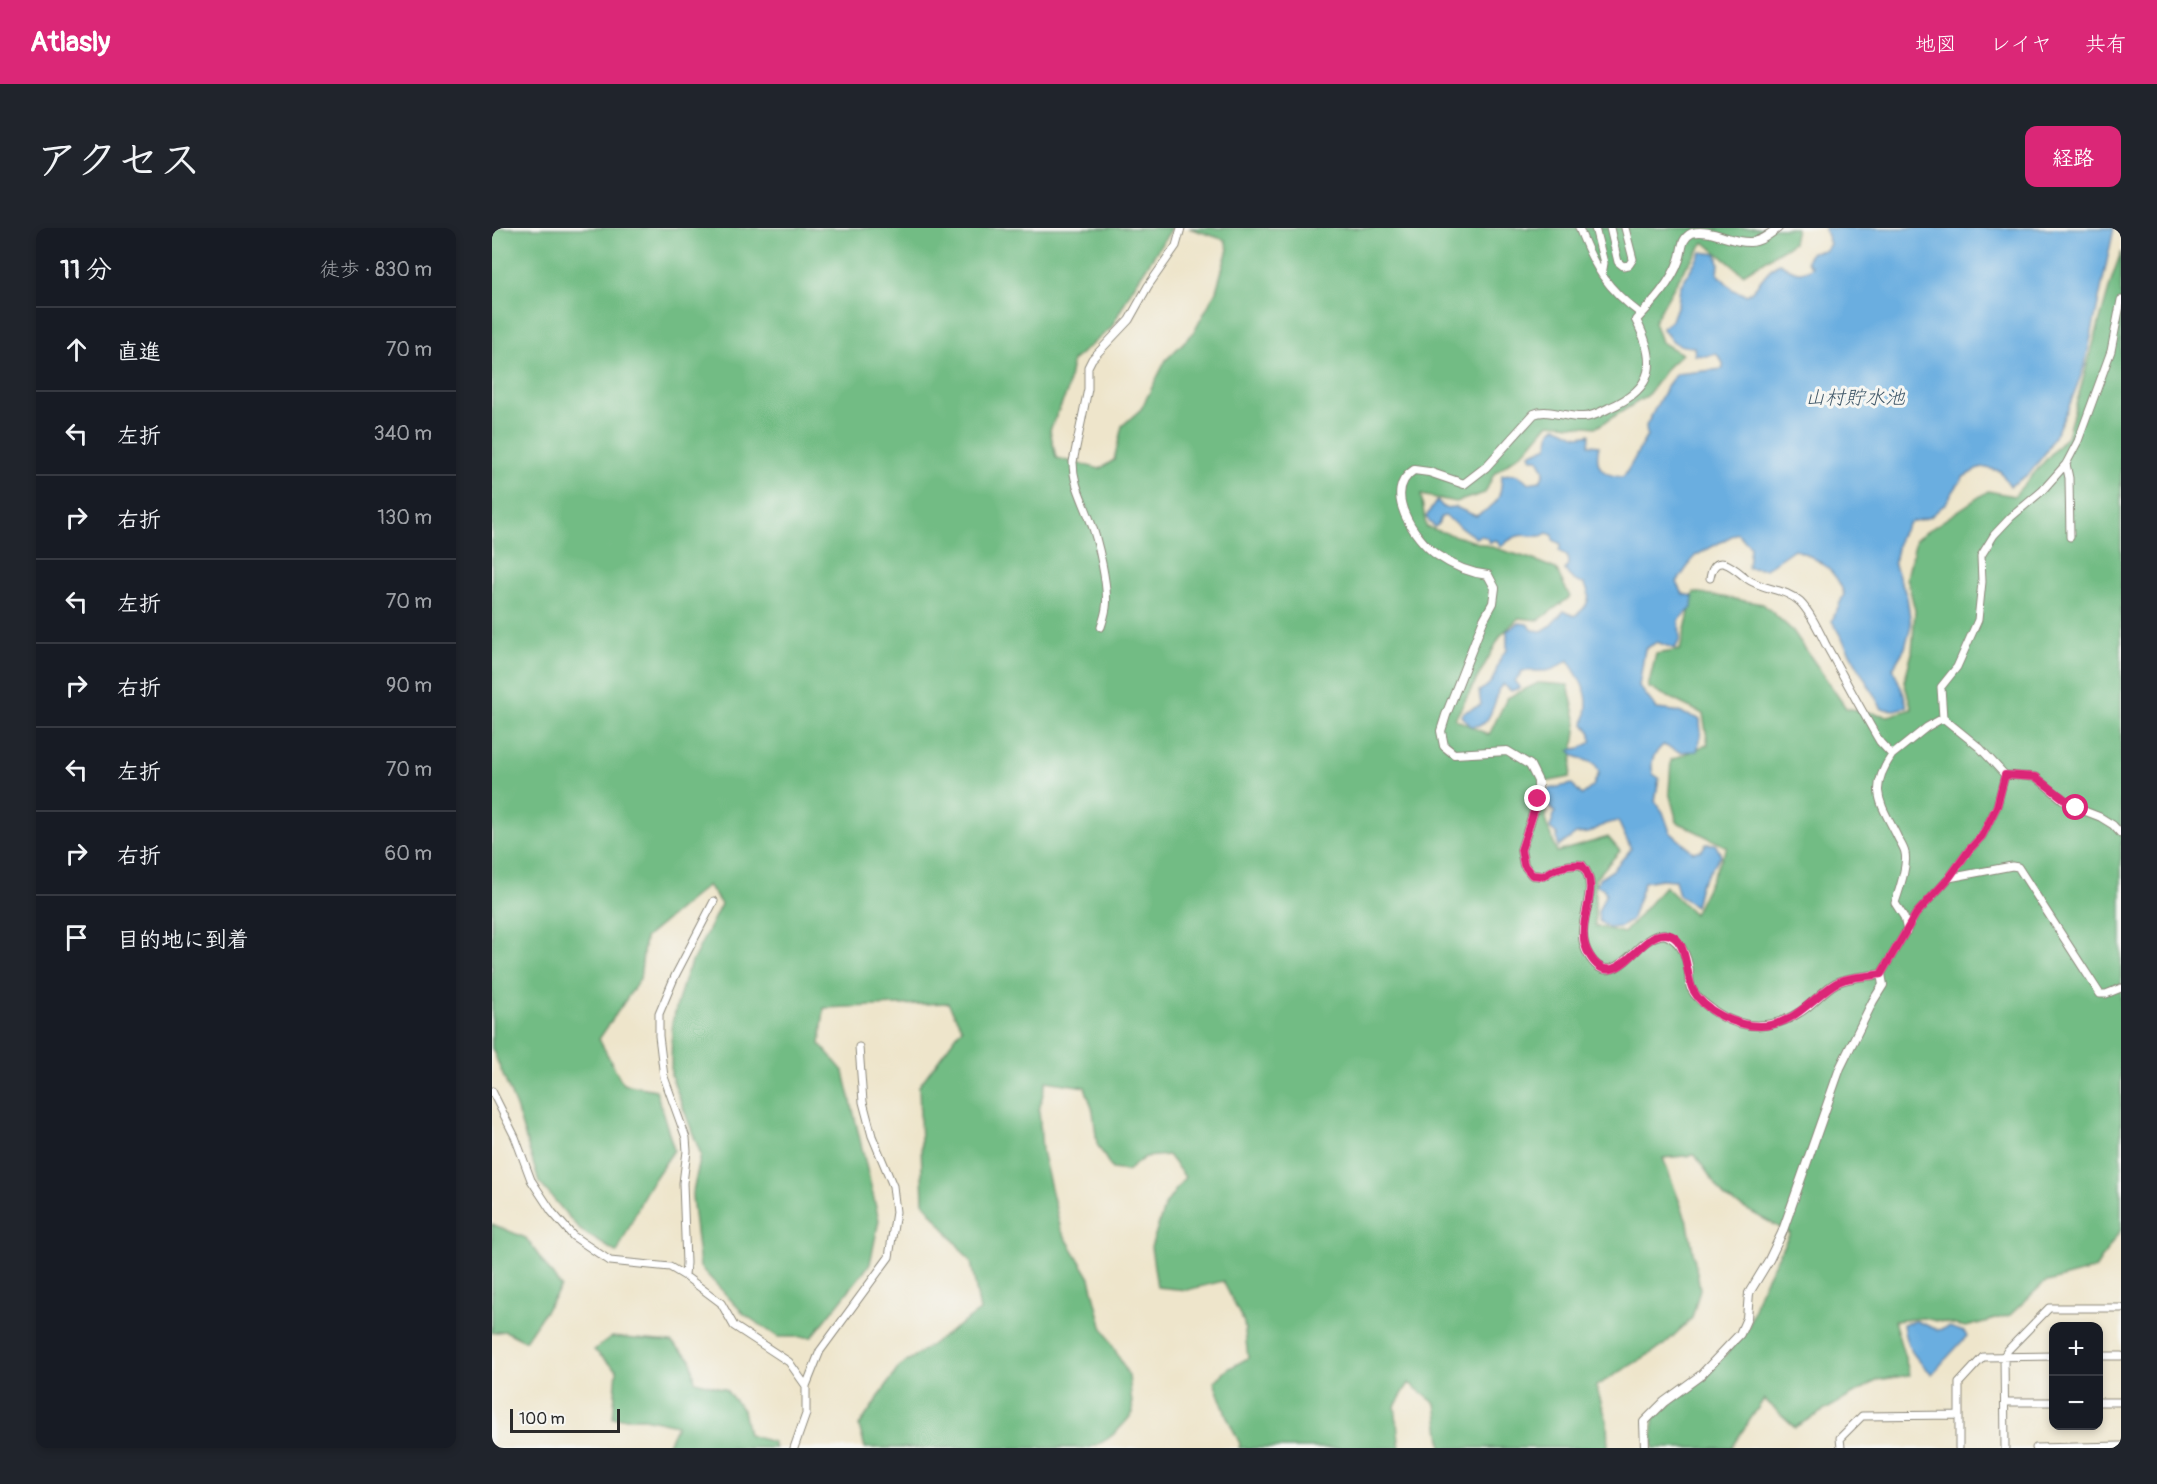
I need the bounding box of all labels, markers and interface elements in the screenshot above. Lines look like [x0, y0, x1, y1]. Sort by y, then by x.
text: Atlasly [30, 25, 110, 60]
text: 地図 [1915, 31, 1957, 58]
text: レイヤ [1990, 31, 2052, 58]
text: 共有 [2085, 31, 2127, 58]
button: 経路 [2025, 126, 2121, 187]
text: アクセス [36, 135, 201, 187]
text: 11 分 [60, 254, 112, 286]
text: 徒歩 · 830 m [320, 257, 432, 282]
icon: ahead [60, 333, 93, 366]
text: 70 m [386, 337, 432, 362]
text: 直進 [117, 338, 161, 366]
water label: 山村貯水池 [1805, 385, 1906, 410]
icon: left [60, 417, 93, 450]
text: 340 m [373, 421, 432, 446]
text: 左折 [117, 422, 161, 450]
icon: right [60, 501, 93, 534]
text: 130 m [377, 505, 432, 530]
text: 右折 [117, 506, 161, 534]
icon: left [60, 585, 93, 618]
text: 70 m [386, 589, 432, 614]
text: 左折 [117, 590, 161, 618]
icon: right [60, 669, 93, 702]
text: 90 m [386, 673, 432, 698]
text: 右折 [117, 674, 161, 702]
icon: left [60, 753, 93, 786]
text: 70 m [386, 757, 432, 782]
text: 左折 [117, 758, 161, 786]
route end [1524, 785, 1550, 811]
route start [2062, 794, 2088, 820]
icon: right [60, 837, 93, 870]
text: 60 m [385, 841, 432, 866]
text: 右折 [117, 842, 161, 870]
icon: arrive [60, 921, 93, 954]
text: 目的地に到着 [117, 926, 249, 954]
map controls [2049, 1322, 2103, 1430]
button: + [2049, 1322, 2103, 1376]
button: − [2049, 1376, 2103, 1430]
scale bar [510, 1406, 620, 1434]
text: 100 m [519, 1409, 565, 1429]

